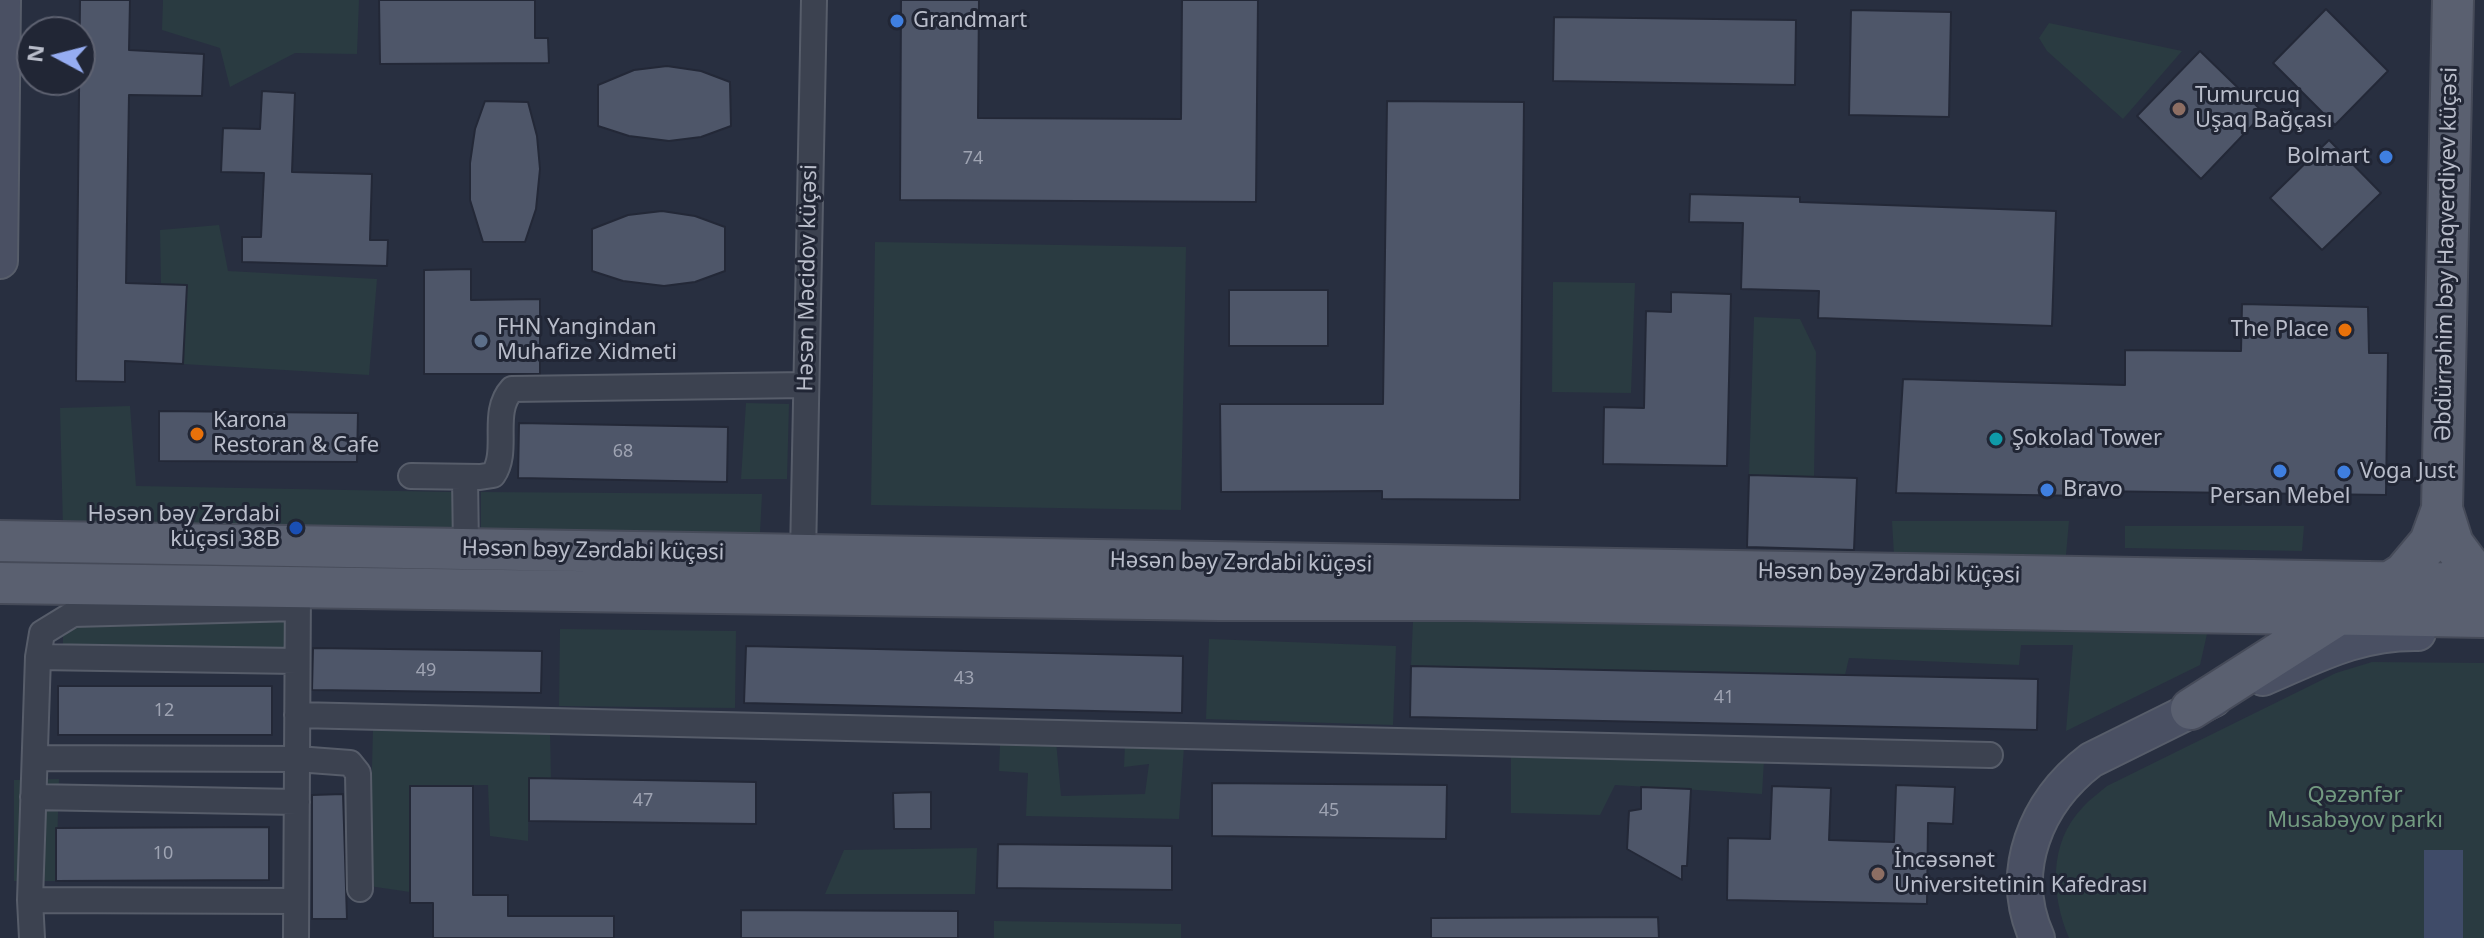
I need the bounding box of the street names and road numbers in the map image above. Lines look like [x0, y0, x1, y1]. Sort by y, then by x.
street label: Əbdürrəhim bəy Haqverdiyev küçəsi [2431, 67, 2463, 441]
street label: Həsən Məcidov küçəsi [793, 164, 823, 392]
street label: Həsən bəy Zərdabi küçəsi [461, 536, 725, 566]
street label: Həsən bəy Zərdabi küçəsi [1109, 548, 1373, 578]
street label: Həsən bəy Zərdabi küçəsi [1757, 559, 2021, 589]

